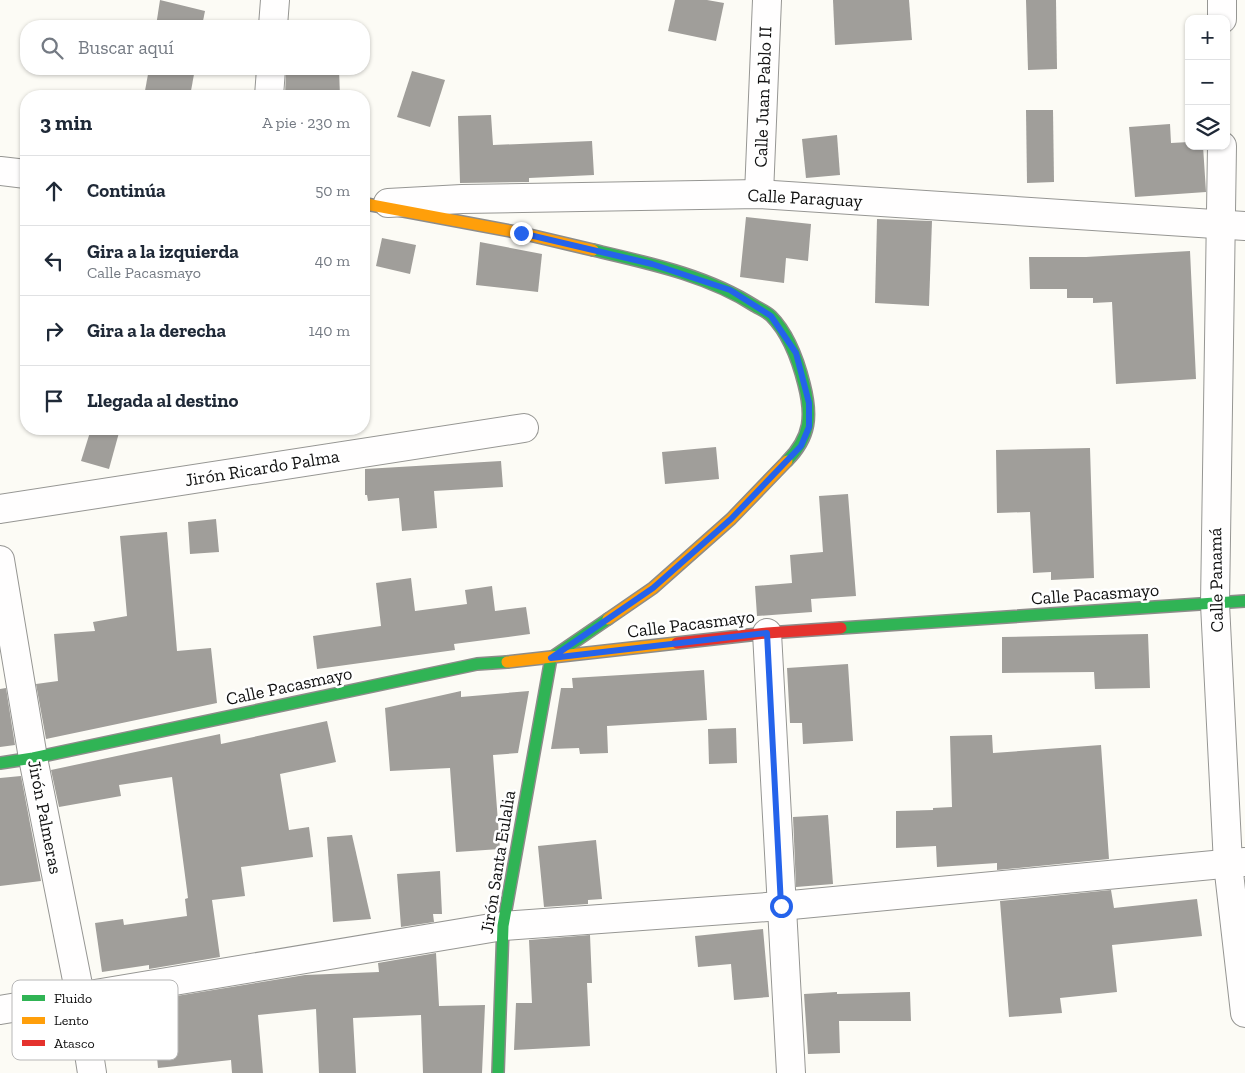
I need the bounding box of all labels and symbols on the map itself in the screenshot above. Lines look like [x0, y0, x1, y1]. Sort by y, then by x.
street label: Calle Juan Pablo II [750, 26, 776, 168]
street label: Calle Paraguay [747, 184, 864, 212]
route end [510, 222, 533, 245]
street label: Jirón Ricardo Palma [183, 445, 341, 491]
street label: Calle Panamá [1204, 527, 1228, 632]
street label: Calle Pacasmayo [1030, 579, 1160, 609]
street label: Calle Pacasmayo [626, 605, 756, 643]
street label: Calle Pacasmayo [224, 662, 354, 710]
street label: Jirón Palmeras [23, 758, 67, 876]
street label: Jirón Santa Eulalia [476, 788, 520, 935]
route start [770, 895, 793, 918]
legend [12, 980, 178, 1060]
text: Fluido [54, 990, 92, 1007]
text: Lento [54, 1012, 89, 1029]
text: Atasco [54, 1035, 95, 1052]

